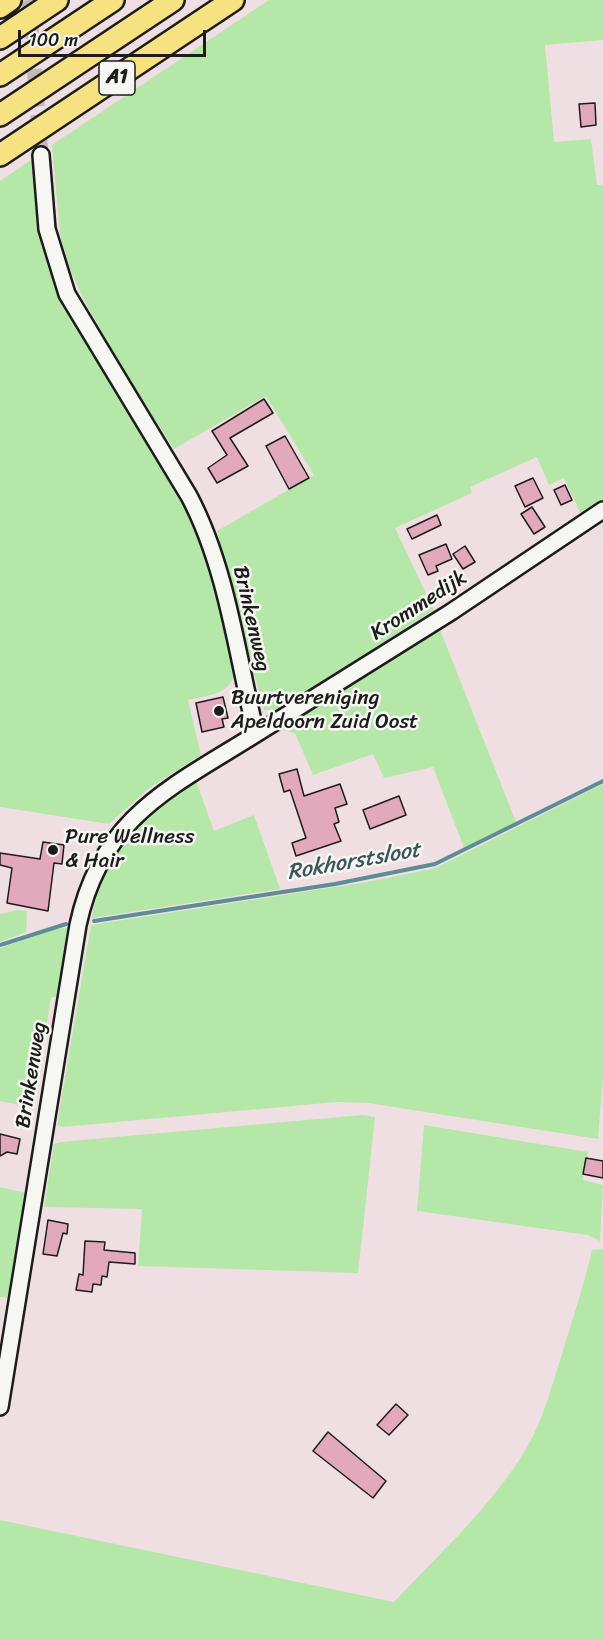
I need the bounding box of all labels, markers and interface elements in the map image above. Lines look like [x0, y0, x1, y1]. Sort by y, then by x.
scale bar [21, 18, 208, 56]
text: 100 m [29, 24, 78, 56]
road number: A1 [99, 61, 135, 95]
street label: Brinkenweg [227, 564, 275, 674]
street label: Krommedijk [366, 565, 472, 647]
place label: Buurtvereniging Apeldoorn Zuid Oost [231, 686, 418, 736]
marker: Buurtvereniging Apeldoorn Zuid Oost [212, 704, 226, 718]
place label: Pure Wellness & Hair [65, 825, 194, 875]
water label: Rokhorstsloot [285, 837, 423, 887]
marker: Pure Wellness & Hair [46, 843, 60, 857]
street label: Brinkenweg [11, 1020, 53, 1130]

